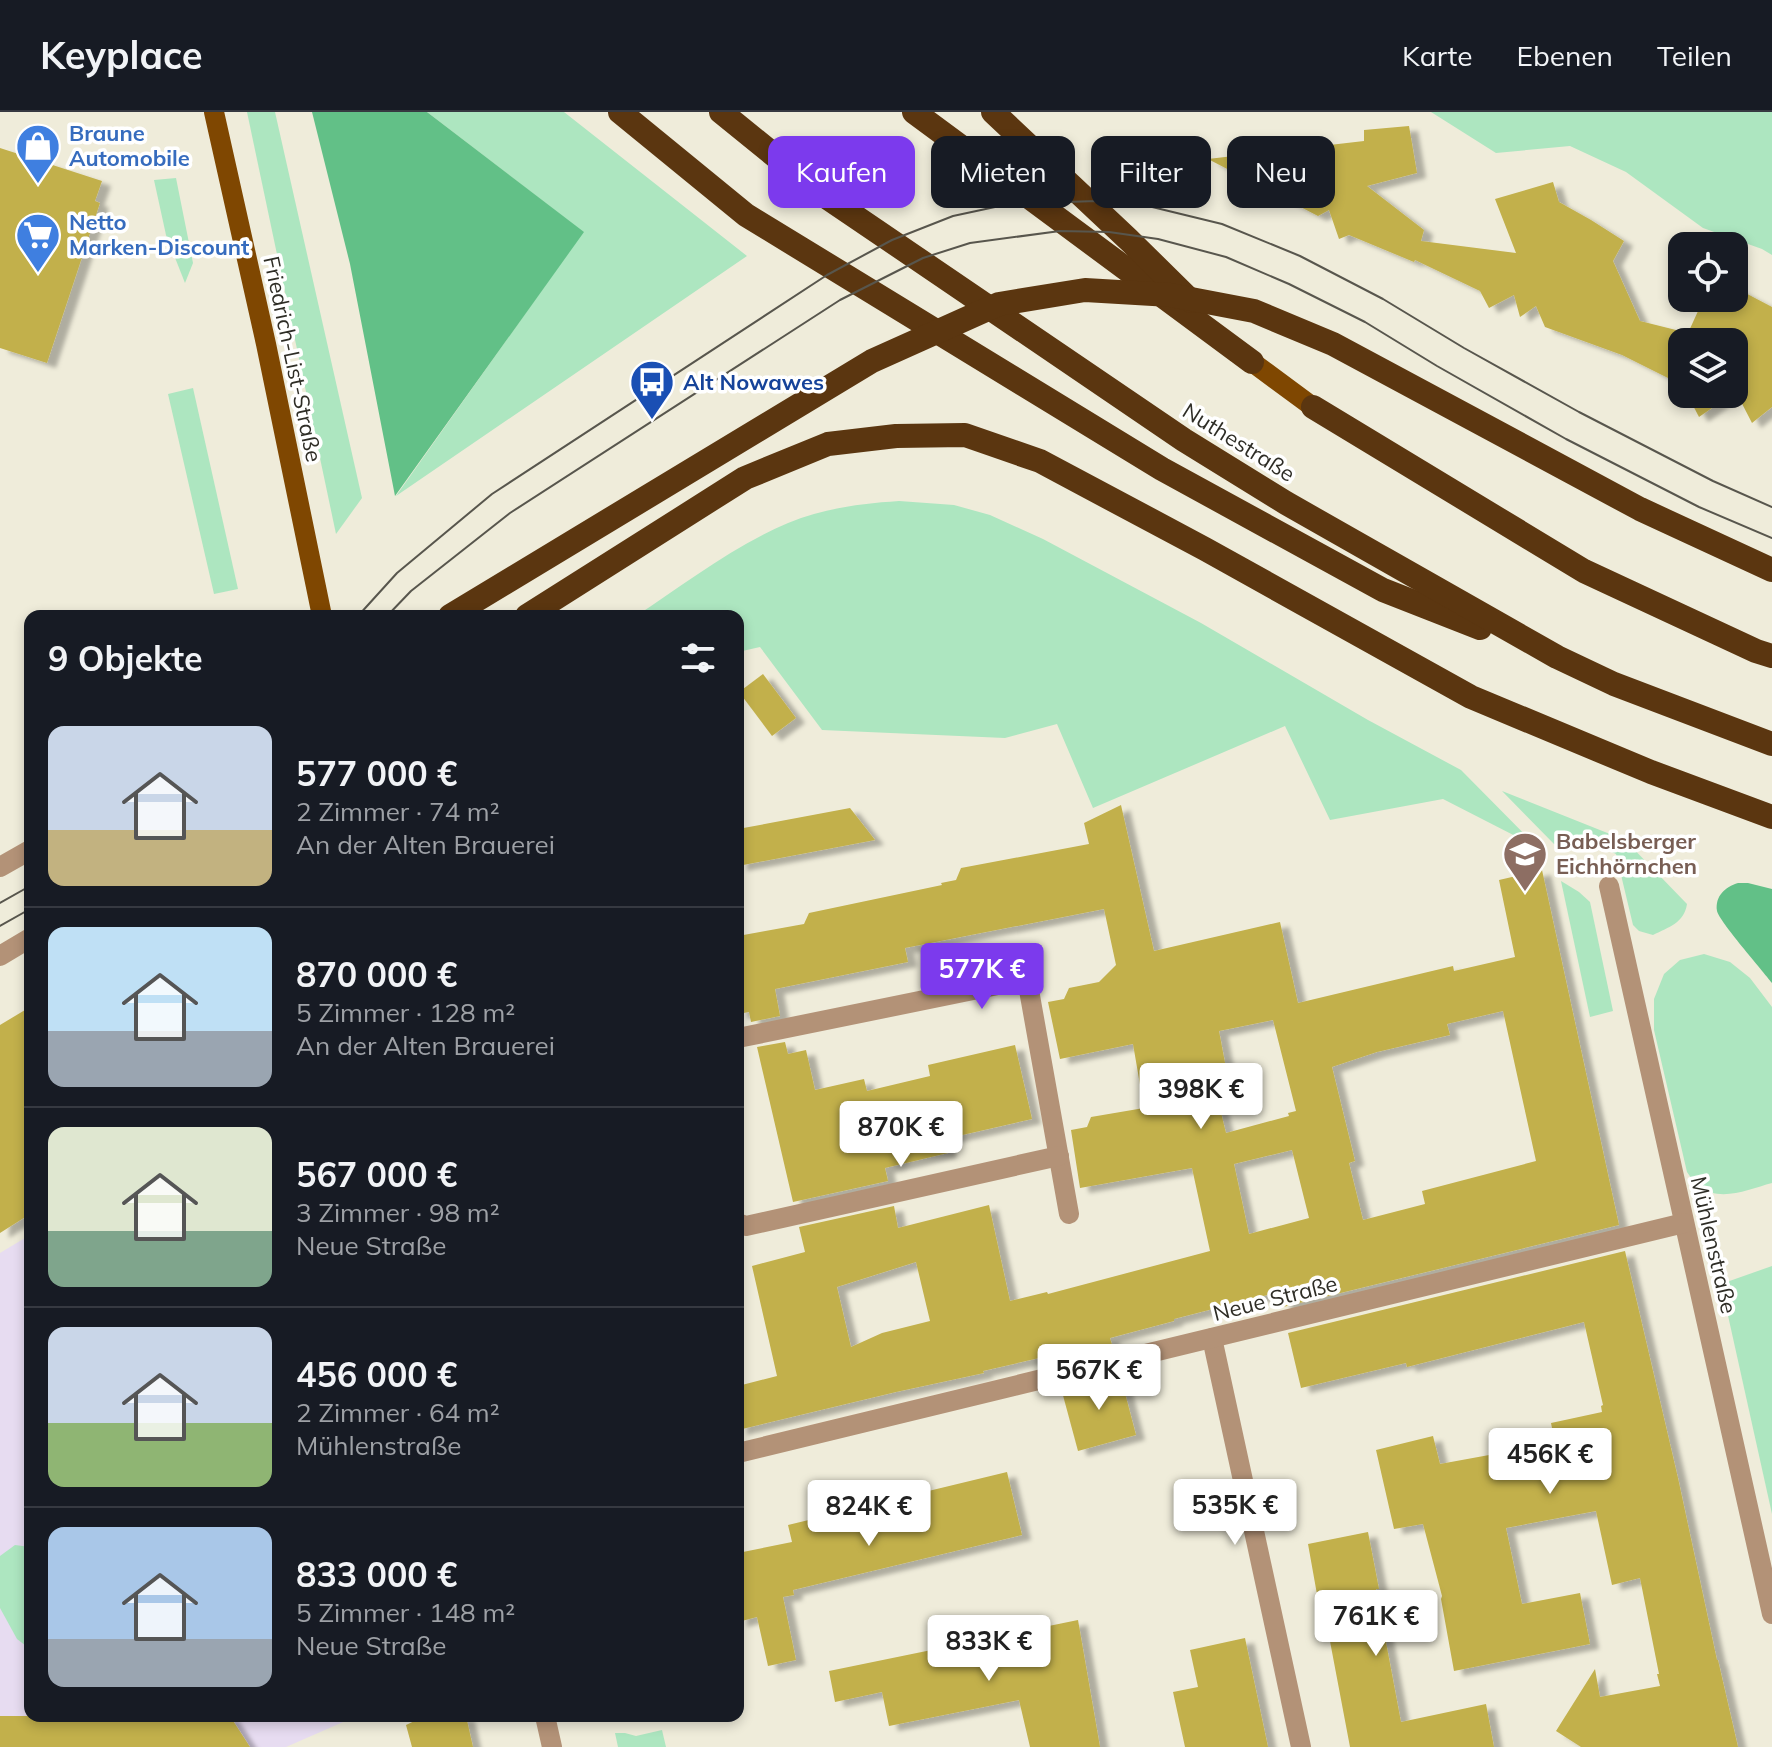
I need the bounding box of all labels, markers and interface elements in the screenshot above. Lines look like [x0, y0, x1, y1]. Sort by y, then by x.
text: Keyplace [40, 31, 203, 79]
text: Karte [1402, 38, 1472, 73]
text: Ebenen [1516, 38, 1613, 73]
text: Teilen [1657, 38, 1732, 73]
place label: Braune Automobile [69, 119, 190, 172]
shop icon: Braune Automobile [14, 122, 62, 185]
chip: Kaufen [768, 136, 915, 208]
chip: Mieten [931, 136, 1075, 208]
chip: Filter [1091, 136, 1211, 208]
chip: Neu [1227, 136, 1335, 208]
place label: Netto Marken-Discount [69, 208, 249, 261]
supermarket icon: Netto Marken-Discount [14, 211, 62, 274]
map controls [1668, 232, 1748, 408]
button: locate [1668, 232, 1748, 312]
street label: Friedrich-List-Straße [257, 253, 329, 465]
button: layers [1668, 328, 1748, 408]
bus stop icon: Alt Nowawes [628, 358, 676, 421]
place label: Alt Nowawes [683, 368, 824, 396]
street label: Nuthestraße [1178, 396, 1300, 488]
icon: filters [676, 636, 720, 680]
text: 9 Objekte [48, 637, 203, 680]
text: 577 000 € [296, 752, 457, 795]
icon: home [112, 758, 208, 854]
text: 2 Zimmer · 74 m² [296, 795, 500, 828]
place label: Babelsberger Eichhörnchen [1556, 827, 1697, 880]
text: An der Alten Brauerei [296, 828, 555, 861]
school or university icon: Babelsberger Eichhörnchen [1501, 830, 1549, 893]
pin: 577K € [917, 943, 1047, 1011]
text: 577K € [939, 952, 1025, 985]
text: 870 000 € [296, 953, 457, 996]
icon: home [112, 959, 208, 1055]
text: 5 Zimmer · 128 m² [296, 996, 515, 1029]
text: An der Alten Brauerei [296, 1029, 555, 1062]
pin: 398K € [1136, 1063, 1266, 1131]
text: 398K € [1158, 1072, 1244, 1105]
pin: 870K € [836, 1101, 966, 1169]
text: 870K € [858, 1110, 944, 1143]
text: 567 000 € [296, 1153, 457, 1196]
icon: home [112, 1159, 208, 1255]
street label: Mühlenstraße [1685, 1174, 1743, 1316]
text: 3 Zimmer · 98 m² [296, 1196, 500, 1229]
text: Neue Straße [296, 1229, 446, 1262]
street label: Neue Straße [1210, 1269, 1340, 1327]
pin: 567K € [1034, 1344, 1164, 1412]
text: 456 000 € [296, 1353, 457, 1396]
text: 567K € [1056, 1353, 1142, 1386]
icon: home [112, 1359, 208, 1455]
text: 2 Zimmer · 64 m² [296, 1396, 500, 1429]
pin: 456K € [1485, 1428, 1615, 1496]
text: Mühlenstraße [296, 1429, 462, 1462]
text: 456K € [1507, 1437, 1593, 1470]
pin: 535K € [1170, 1479, 1300, 1547]
pin: 824K € [804, 1480, 934, 1548]
text: 535K € [1192, 1488, 1278, 1521]
text: 824K € [826, 1489, 912, 1522]
text: 833 000 € [296, 1553, 457, 1596]
icon: home [112, 1559, 208, 1655]
pin: 761K € [1311, 1590, 1441, 1658]
text: 5 Zimmer · 148 m² [296, 1596, 515, 1629]
text: 761K € [1333, 1599, 1419, 1632]
pin: 833K € [924, 1615, 1054, 1683]
text: 833K € [946, 1624, 1032, 1657]
text: Neue Straße [296, 1629, 446, 1662]

